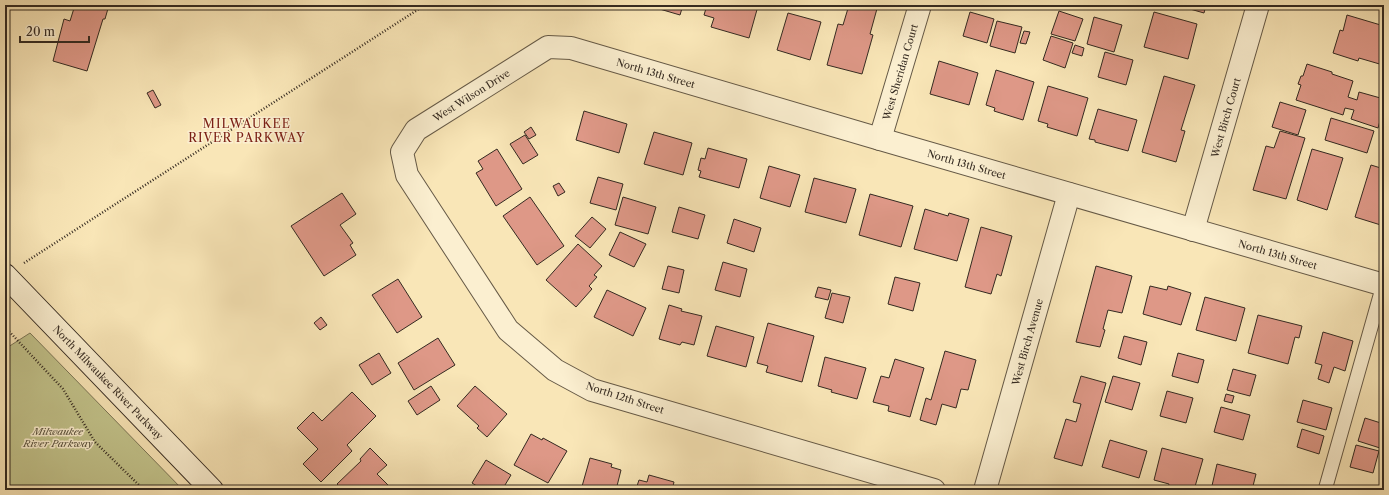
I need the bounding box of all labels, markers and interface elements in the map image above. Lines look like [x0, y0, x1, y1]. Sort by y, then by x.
scale bar [20, 18, 89, 44]
street label: West Sheridan Court [879, 22, 921, 122]
text: 20 m [26, 24, 55, 39]
street label: North 13th Street [615, 55, 697, 91]
street label: West Wilson Drive [430, 66, 512, 125]
street label: West Birch Court [1208, 76, 1243, 160]
district label: MILWAUKEE RIVER PARKWAY [188, 116, 306, 145]
street label: North 13th Street [926, 147, 1008, 182]
street label: North 13th Street [1237, 237, 1319, 272]
street label: West Birch Avenue [1008, 297, 1046, 388]
street label: North Milwaukee River Parkway [51, 324, 167, 442]
street label: North 12th Street [584, 379, 666, 417]
park label: Milwaukee River Parkway [23, 425, 93, 448]

